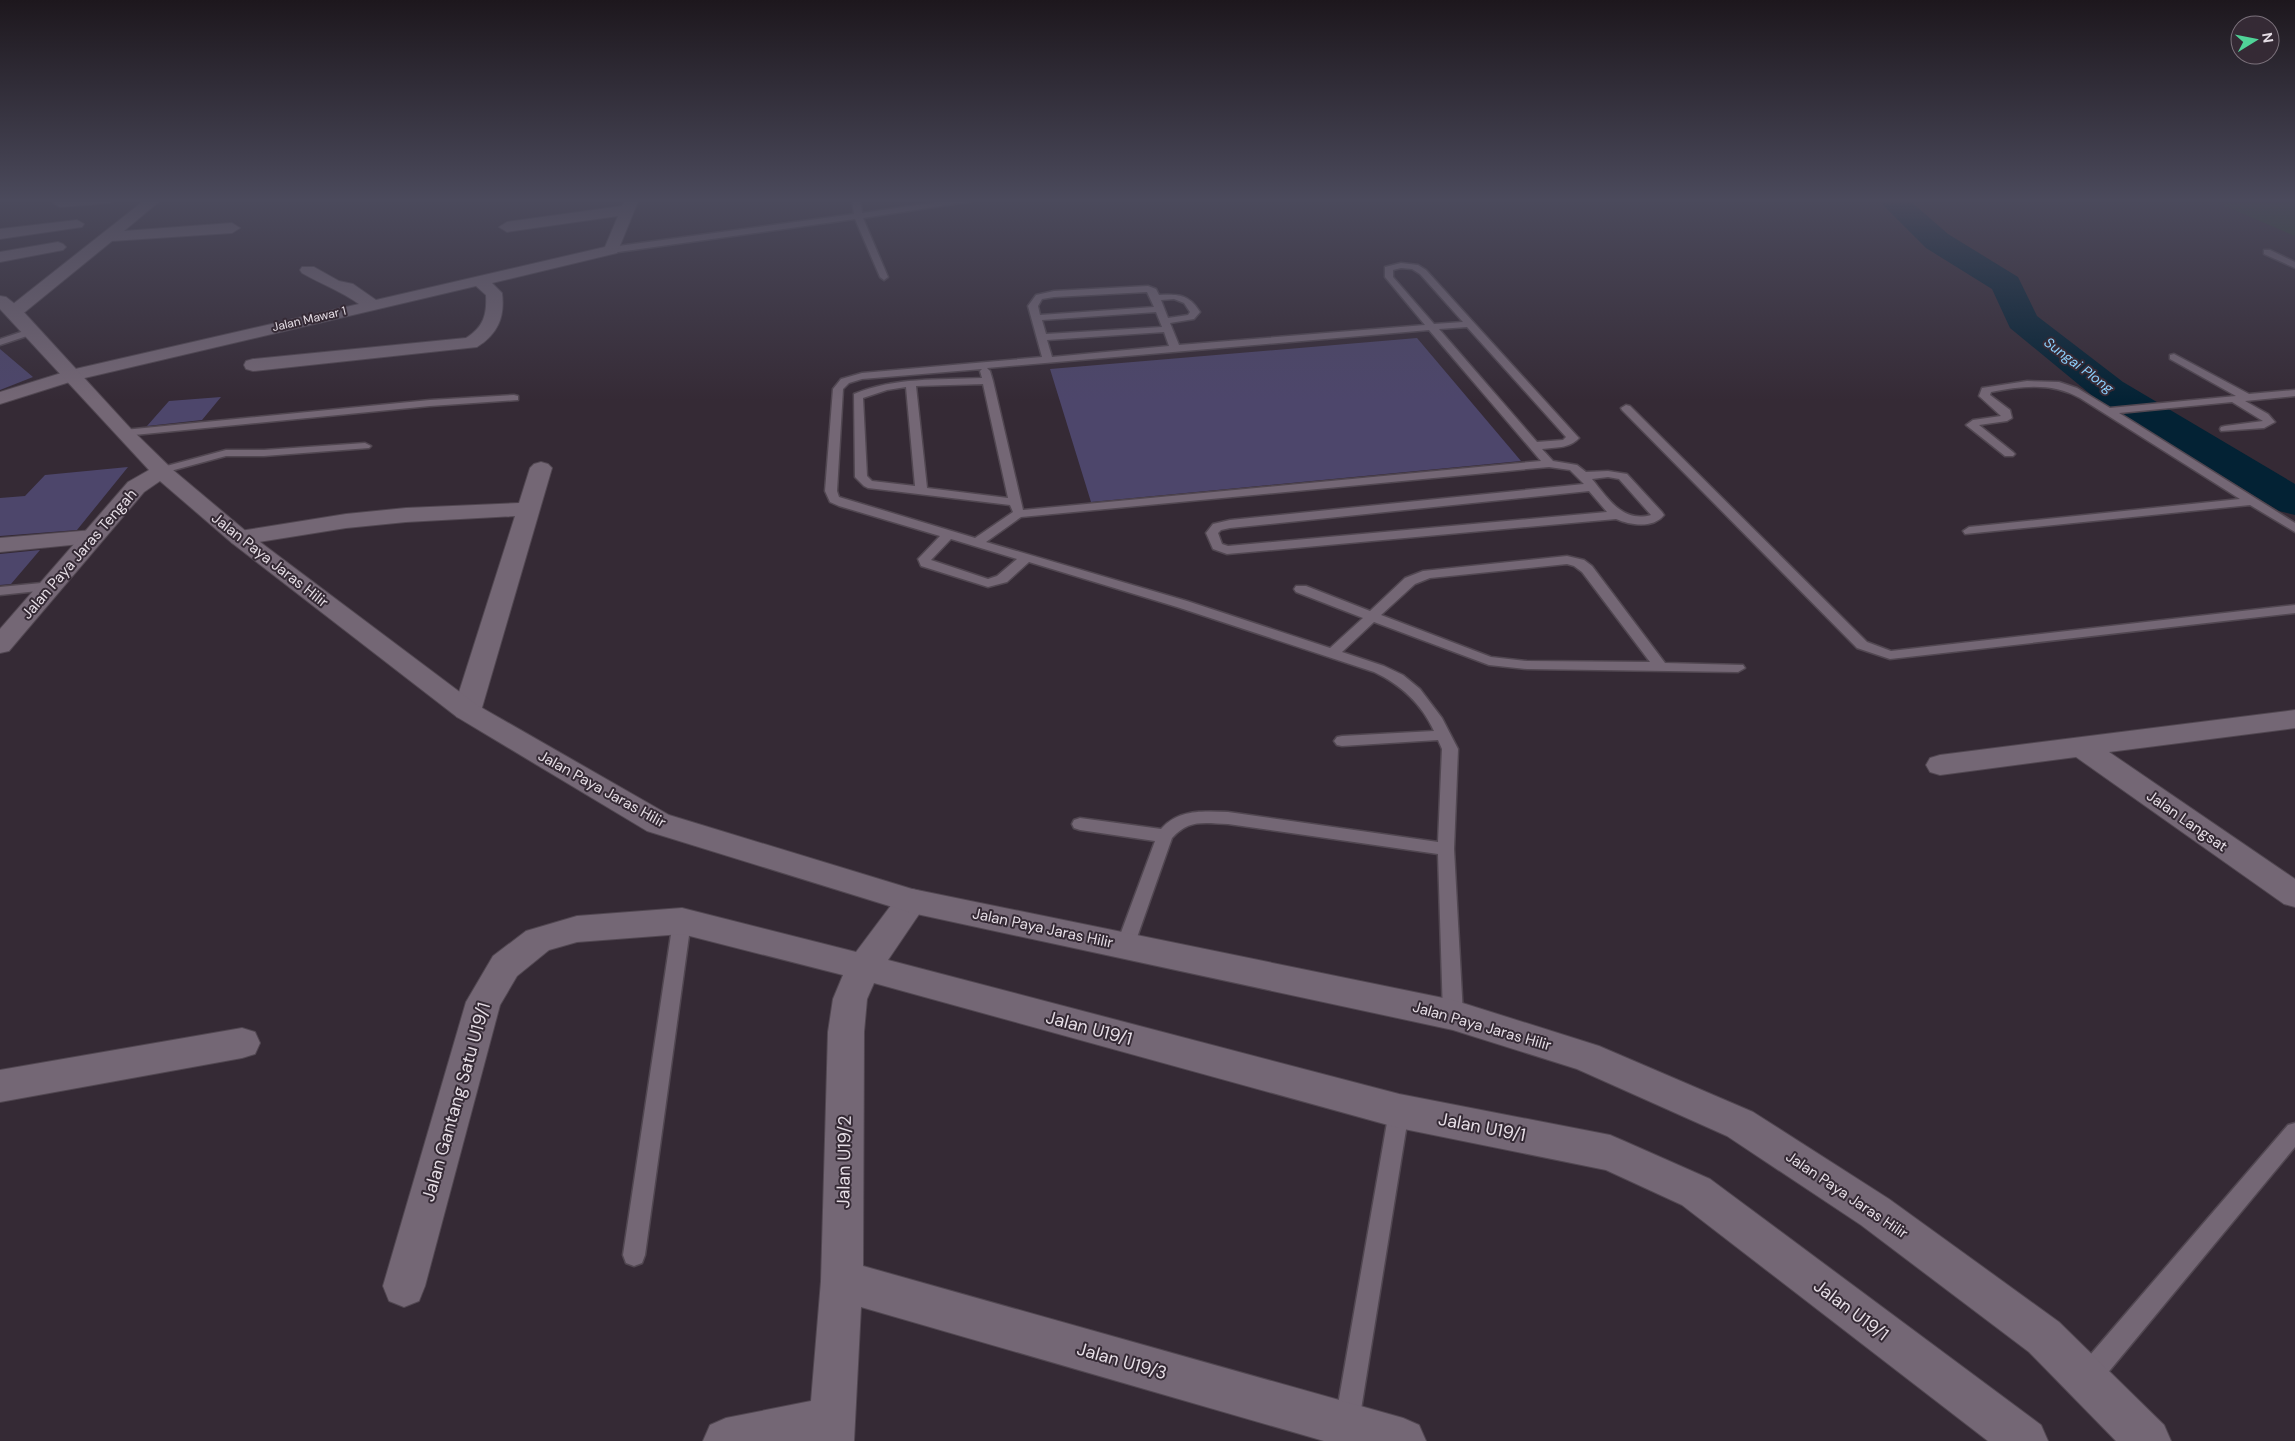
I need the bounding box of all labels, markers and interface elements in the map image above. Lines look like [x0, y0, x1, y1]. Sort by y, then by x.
north arrow [2230, 15, 2280, 65]
text: N [2258, 31, 2278, 44]
street label: Jalan Mawar 1 [271, 303, 347, 335]
water label: Sungai Plong [2041, 333, 2118, 397]
street label: Jalan Paya Jaras Tengah [17, 485, 141, 623]
street label: Jalan Paya Jaras Hilir [207, 508, 333, 612]
street label: Jalan Paya Jaras Hilir [534, 746, 670, 833]
street label: Jalan Langsat [2143, 786, 2231, 856]
street label: Jalan Paya Jaras Hilir [971, 903, 1116, 953]
street label: Jalan Paya Jaras Hilir [1410, 997, 1554, 1055]
street label: Jalan Gantang Satu U19/1 [416, 1000, 496, 1204]
street label: Jalan U19/1 [1043, 1005, 1135, 1051]
street label: Jalan U19/1 [1436, 1107, 1528, 1147]
street label: Jalan U19/2 [831, 1115, 857, 1209]
street label: Jalan Paya Jaras Hilir [1782, 1147, 1912, 1244]
street label: Jalan U19/1 [1809, 1274, 1893, 1346]
street label: Jalan U19/3 [1074, 1337, 1170, 1385]

